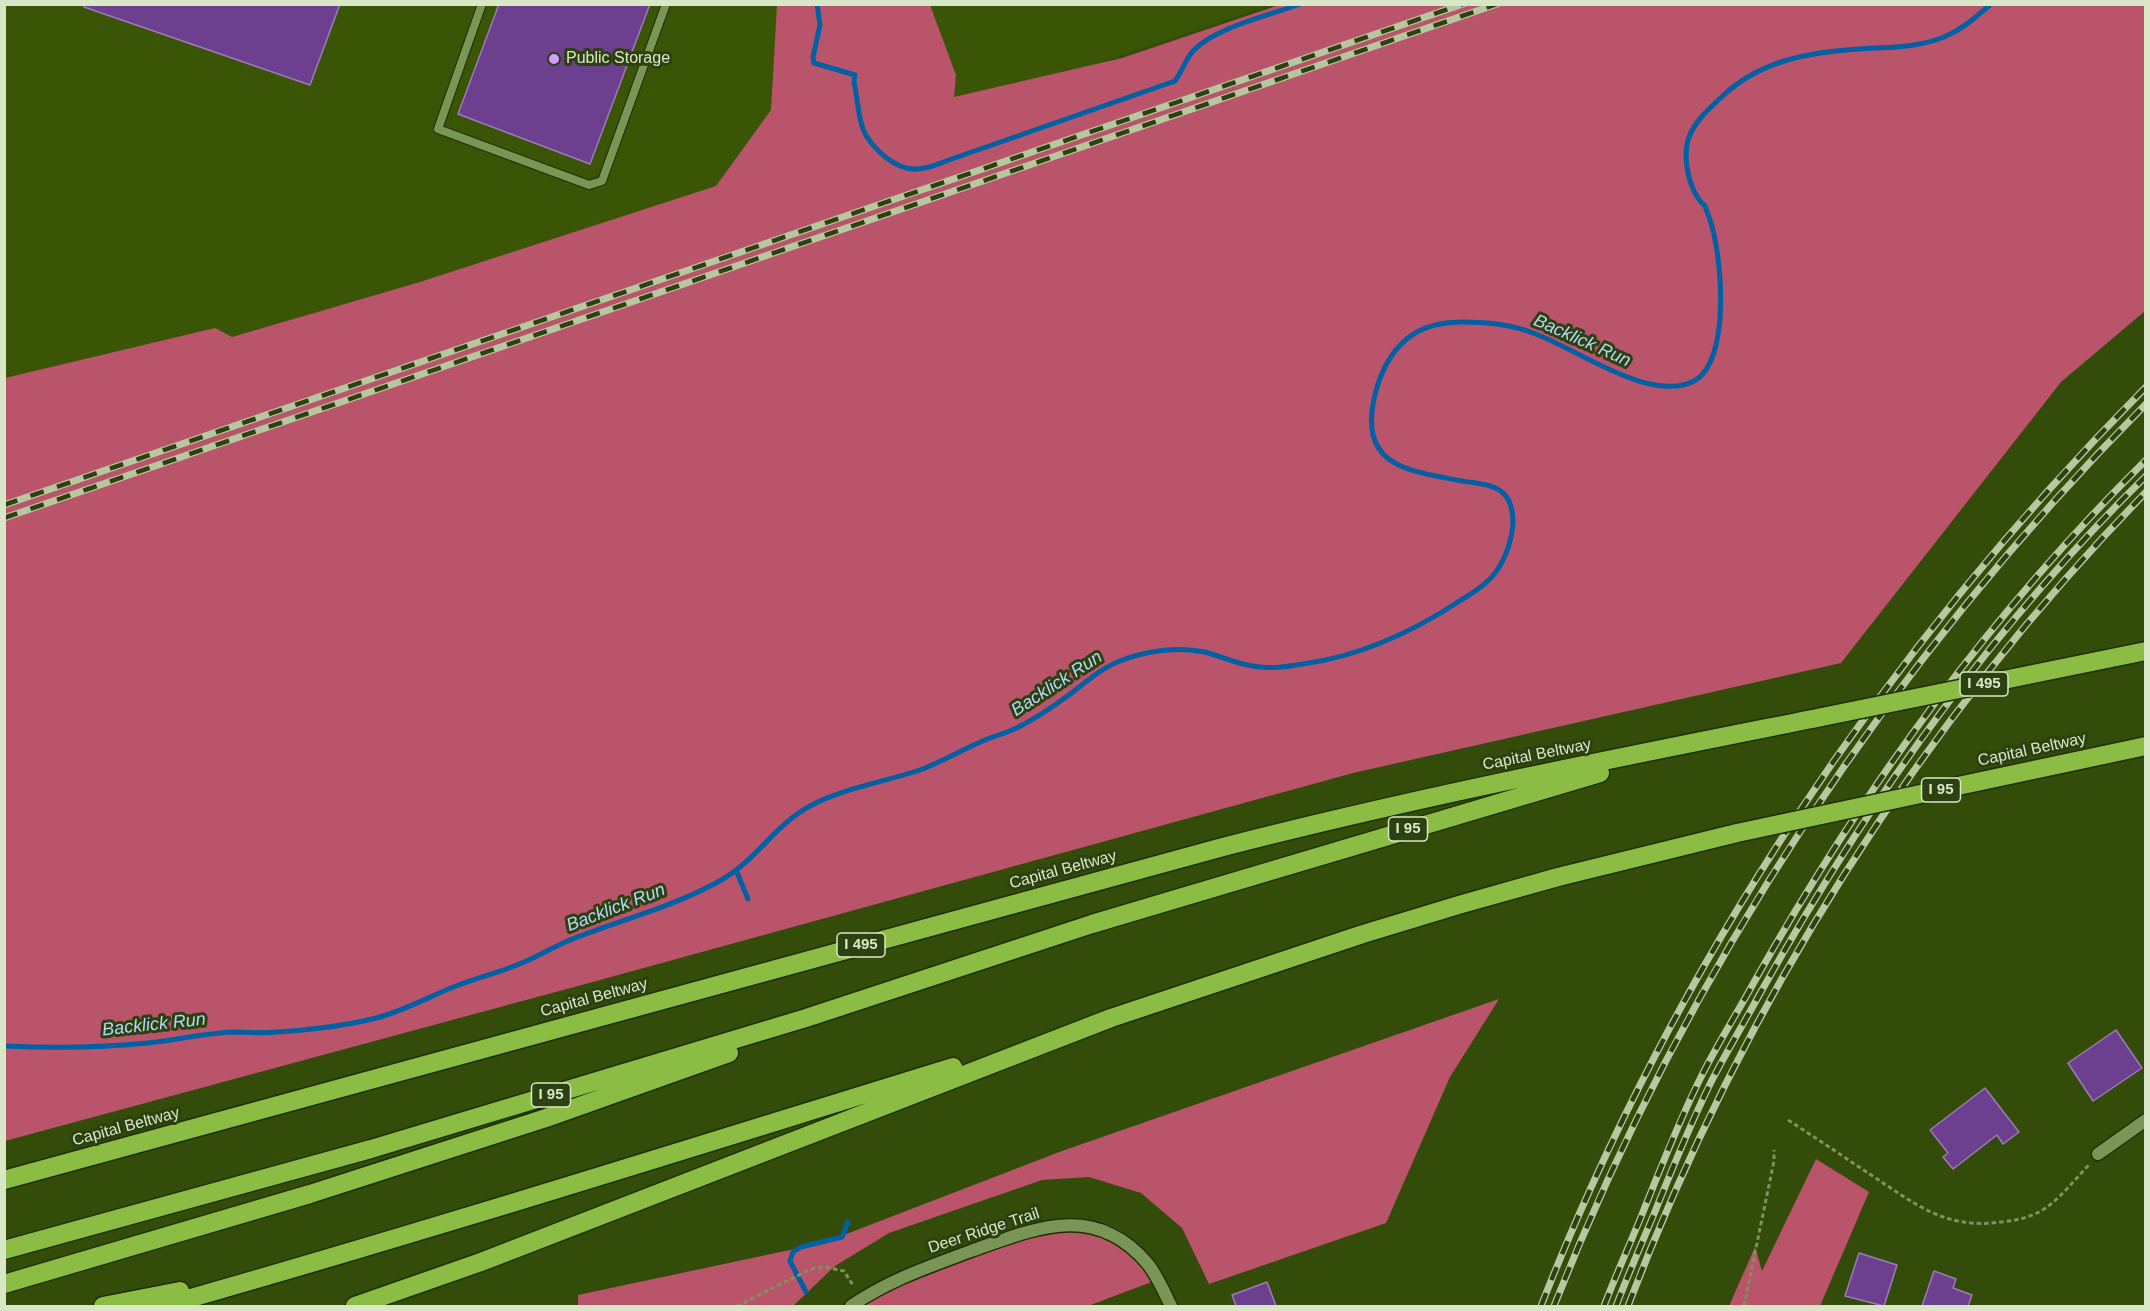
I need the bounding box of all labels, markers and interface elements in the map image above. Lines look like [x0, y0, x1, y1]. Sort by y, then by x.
place label: Public Storage [566, 49, 670, 69]
marker: Public Storage [547, 52, 561, 66]
water label: Backlick Run [1530, 310, 1634, 372]
water label: Backlick Run [1007, 647, 1107, 721]
road number: I 495 [1960, 672, 2008, 696]
street label: Capital Beltway [1976, 729, 2088, 771]
street label: Capital Beltway [1481, 735, 1593, 775]
road number: I 95 [1922, 778, 1960, 802]
road number: I 95 [1388, 817, 1428, 841]
street label: Capital Beltway [1007, 846, 1119, 894]
water label: Backlick Run [564, 879, 668, 937]
road number: I 495 [837, 933, 885, 957]
street label: Capital Beltway [538, 974, 650, 1022]
water label: Backlick Run [101, 1009, 207, 1041]
road number: I 95 [532, 1083, 570, 1107]
street label: Capital Beltway [70, 1103, 182, 1151]
street label: Deer Ridge Trail [926, 1204, 1042, 1258]

